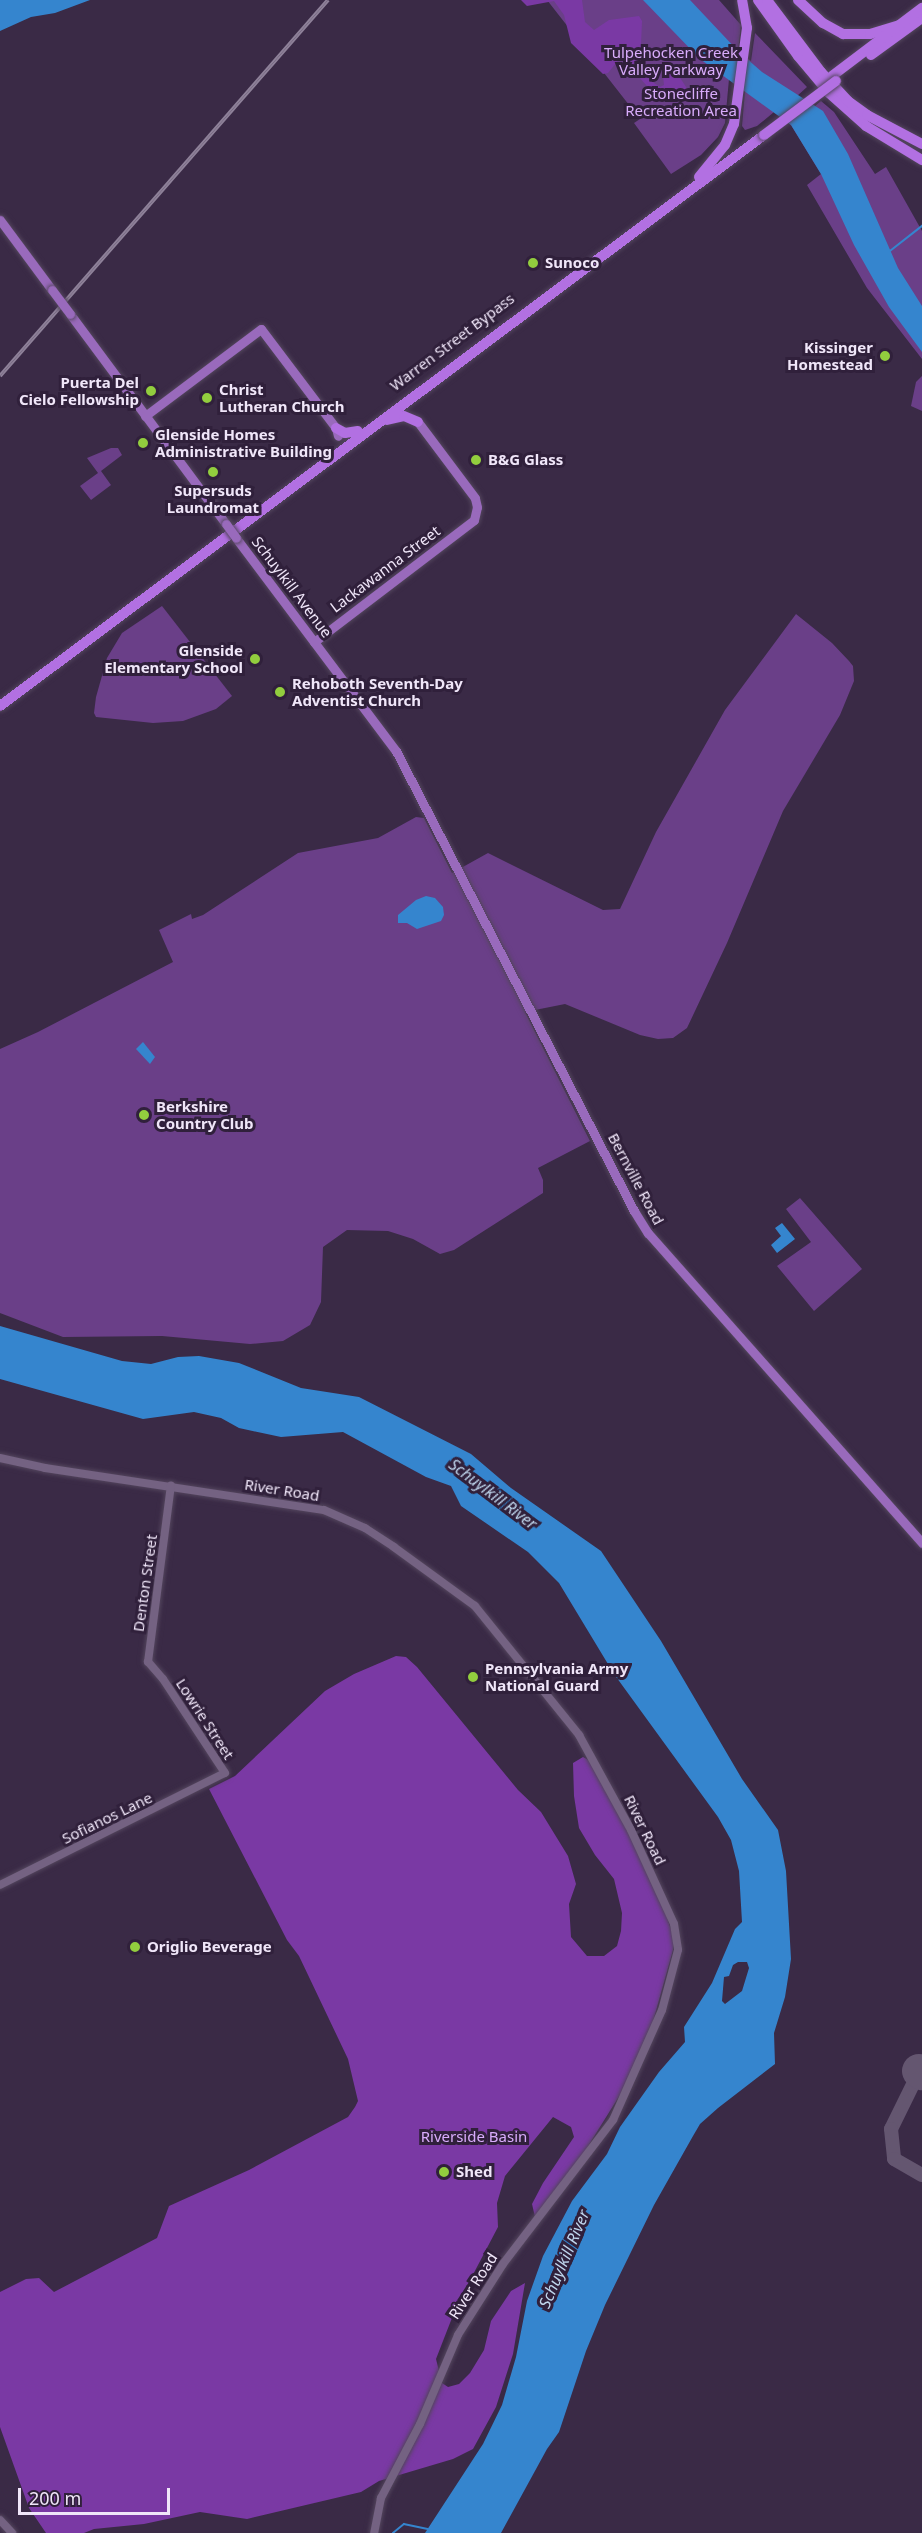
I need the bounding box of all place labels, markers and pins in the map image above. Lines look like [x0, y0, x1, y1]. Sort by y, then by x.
place label: Sunoco [545, 254, 599, 272]
marker: Sunoco [526, 256, 540, 270]
place label: Kissinger Homestead [787, 338, 873, 373]
marker: Kissinger Homestead [878, 349, 892, 363]
place label: Puerta Del Cielo Fellowship [19, 373, 139, 408]
place label: Christ Lutheran Church [219, 380, 344, 415]
marker: Puerta Del Cielo Fellowship [144, 384, 158, 398]
marker: Christ Lutheran Church [200, 391, 214, 405]
place label: Glenside Homes Administrative Building [155, 425, 332, 460]
marker: Glenside Homes Administrative Building [136, 436, 150, 450]
place label: B&G Glass [488, 451, 563, 469]
marker: B&G Glass [469, 453, 483, 467]
marker: Supersuds Laundromat [206, 465, 220, 479]
place label: Supersuds Laundromat [167, 481, 259, 516]
place label: Glenside Elementary School [104, 641, 243, 676]
marker: Glenside Elementary School [248, 652, 262, 666]
place label: Rehoboth Seventh-Day Adventist Church [292, 674, 463, 709]
marker: Rehoboth Seventh-Day Adventist Church [273, 685, 287, 699]
place label: Berkshire Country Club [156, 1097, 254, 1132]
marker: Berkshire Country Club [137, 1108, 151, 1122]
place label: Pennsylvania Army National Guard [485, 1659, 628, 1694]
marker: Pennsylvania Army National Guard [466, 1670, 480, 1684]
place label: Origlio Beverage [147, 1938, 272, 1956]
marker: Origlio Beverage [128, 1940, 142, 1954]
place label: Shed [456, 2163, 492, 2181]
marker: Shed [437, 2165, 451, 2179]

